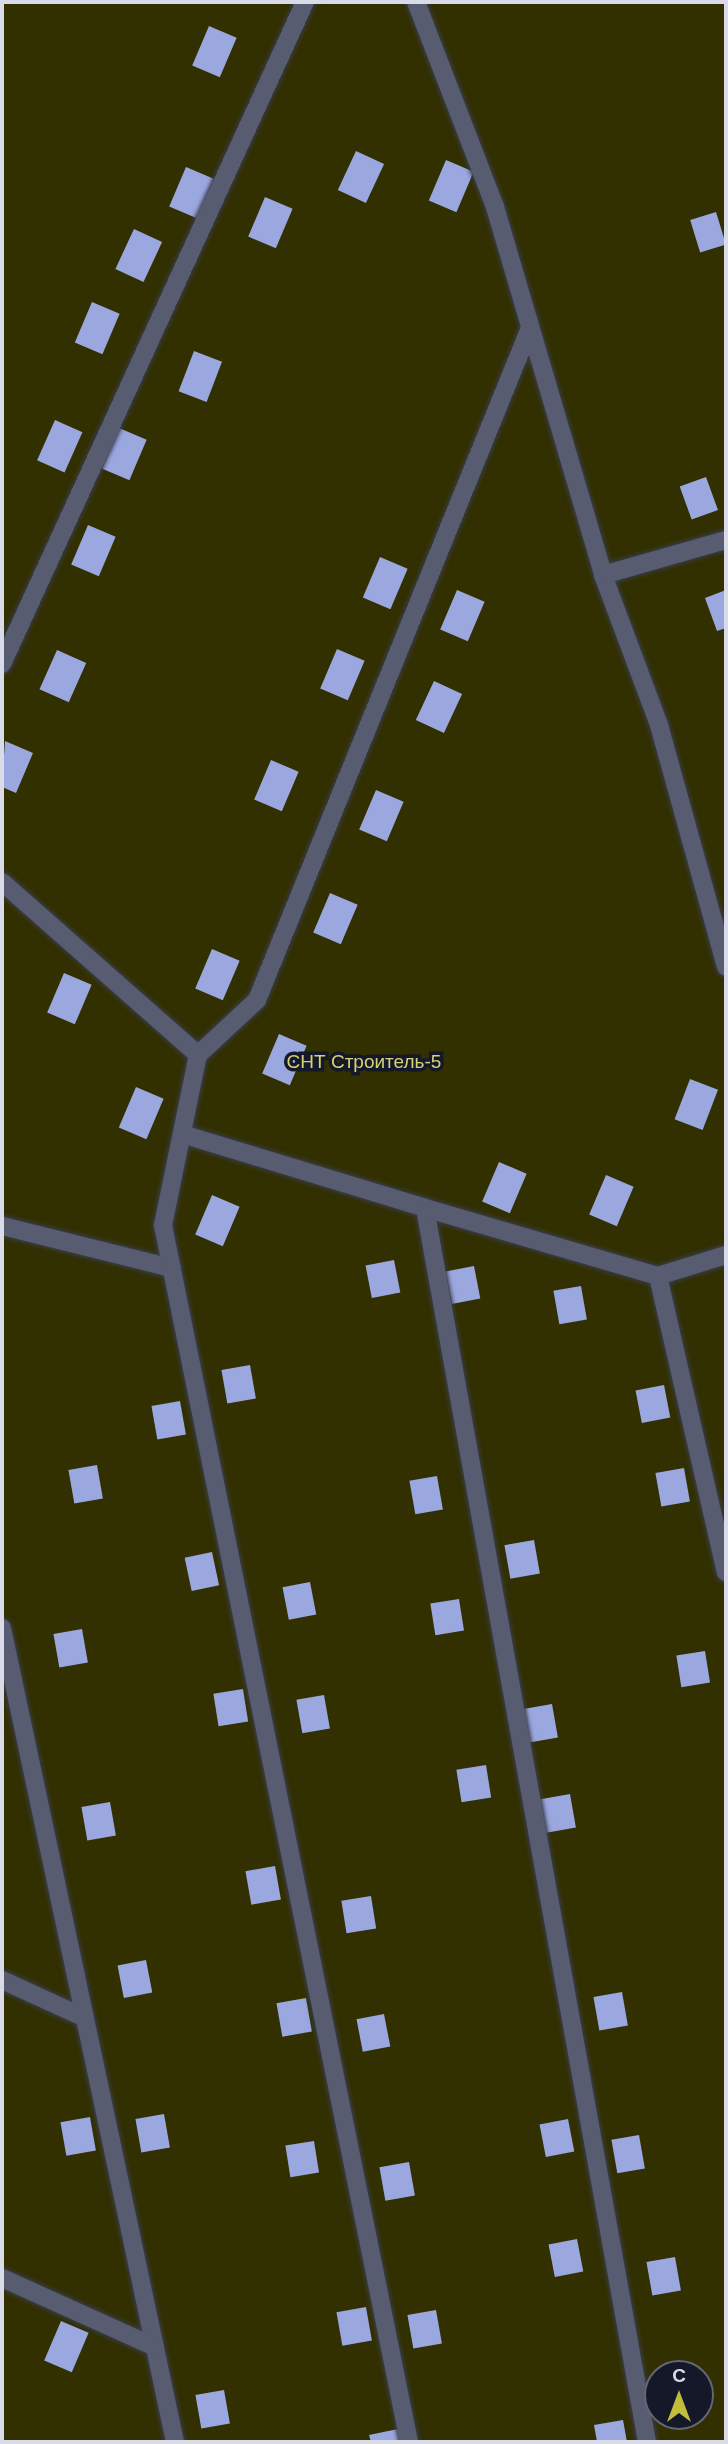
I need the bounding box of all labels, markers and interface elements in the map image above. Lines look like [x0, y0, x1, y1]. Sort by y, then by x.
park label: СНТ Строитель-5 [287, 1051, 441, 1073]
north arrow [644, 2360, 714, 2430]
text: С [672, 2365, 686, 2386]

